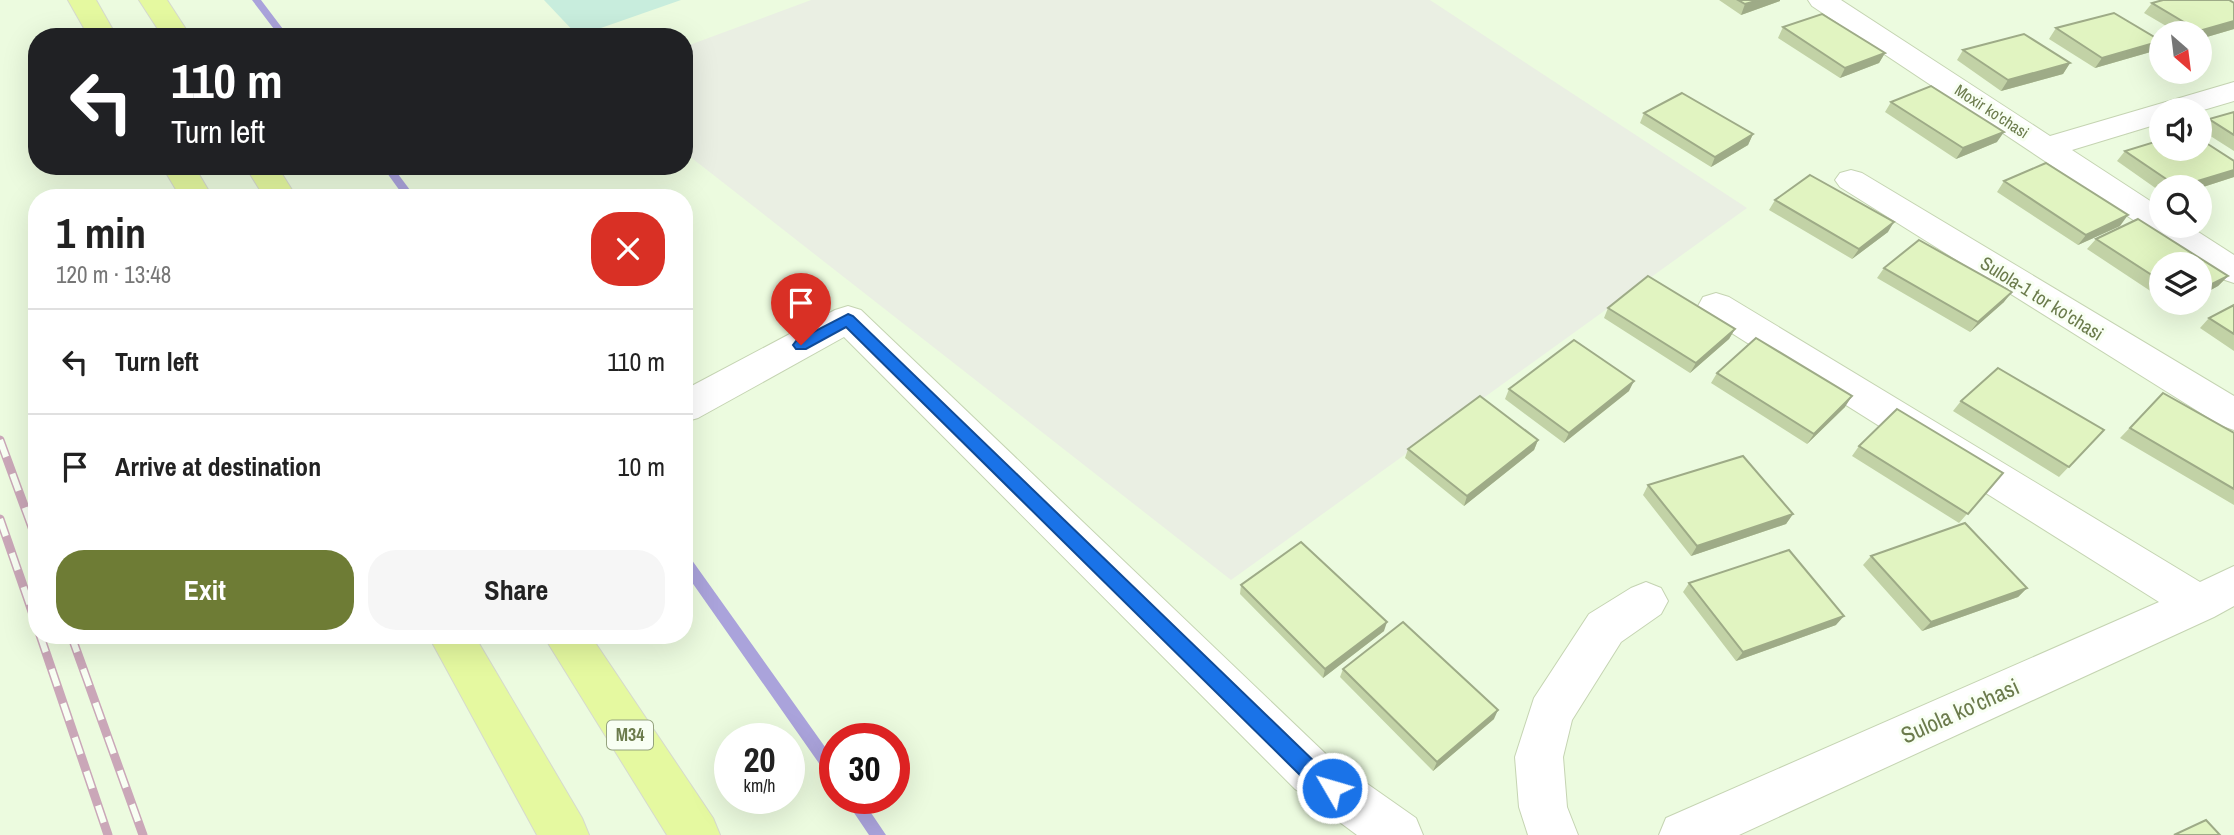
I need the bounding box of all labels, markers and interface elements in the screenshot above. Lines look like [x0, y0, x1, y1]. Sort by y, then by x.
north arrow [2149, 21, 2212, 84]
map controls [2149, 21, 2212, 315]
text: 110 m [171, 47, 283, 113]
icon: left [56, 56, 147, 147]
street label: Moxir ko'chasi [1951, 79, 2033, 143]
button: sound [2149, 98, 2212, 161]
text: Turn left [171, 110, 265, 153]
button: search [2149, 175, 2212, 238]
text: 1 min [56, 205, 146, 261]
button: close [591, 212, 665, 286]
street label: Sulola-1 tor ko'chasi [1975, 250, 2109, 346]
button: layers [2149, 252, 2212, 315]
text: 120 m · 13:48 [56, 259, 171, 290]
pin [771, 273, 831, 345]
icon: arrive [782, 284, 820, 322]
icon: left [56, 343, 94, 381]
text: Turn left [115, 344, 199, 379]
text: 110 m [607, 344, 665, 379]
icon: arrive [56, 448, 94, 486]
text: Arrive at destination [115, 449, 321, 484]
text: 10 m [618, 449, 665, 484]
button: Exit [56, 550, 354, 630]
button: Share [368, 550, 665, 630]
street label: Sulola ko'chasi [1896, 671, 2024, 750]
road number: M34 [607, 720, 653, 750]
speed limit sign: 30 [819, 723, 910, 814]
text: 20 [744, 736, 775, 783]
position arrow [1295, 751, 1369, 825]
text: km/h [744, 773, 776, 798]

